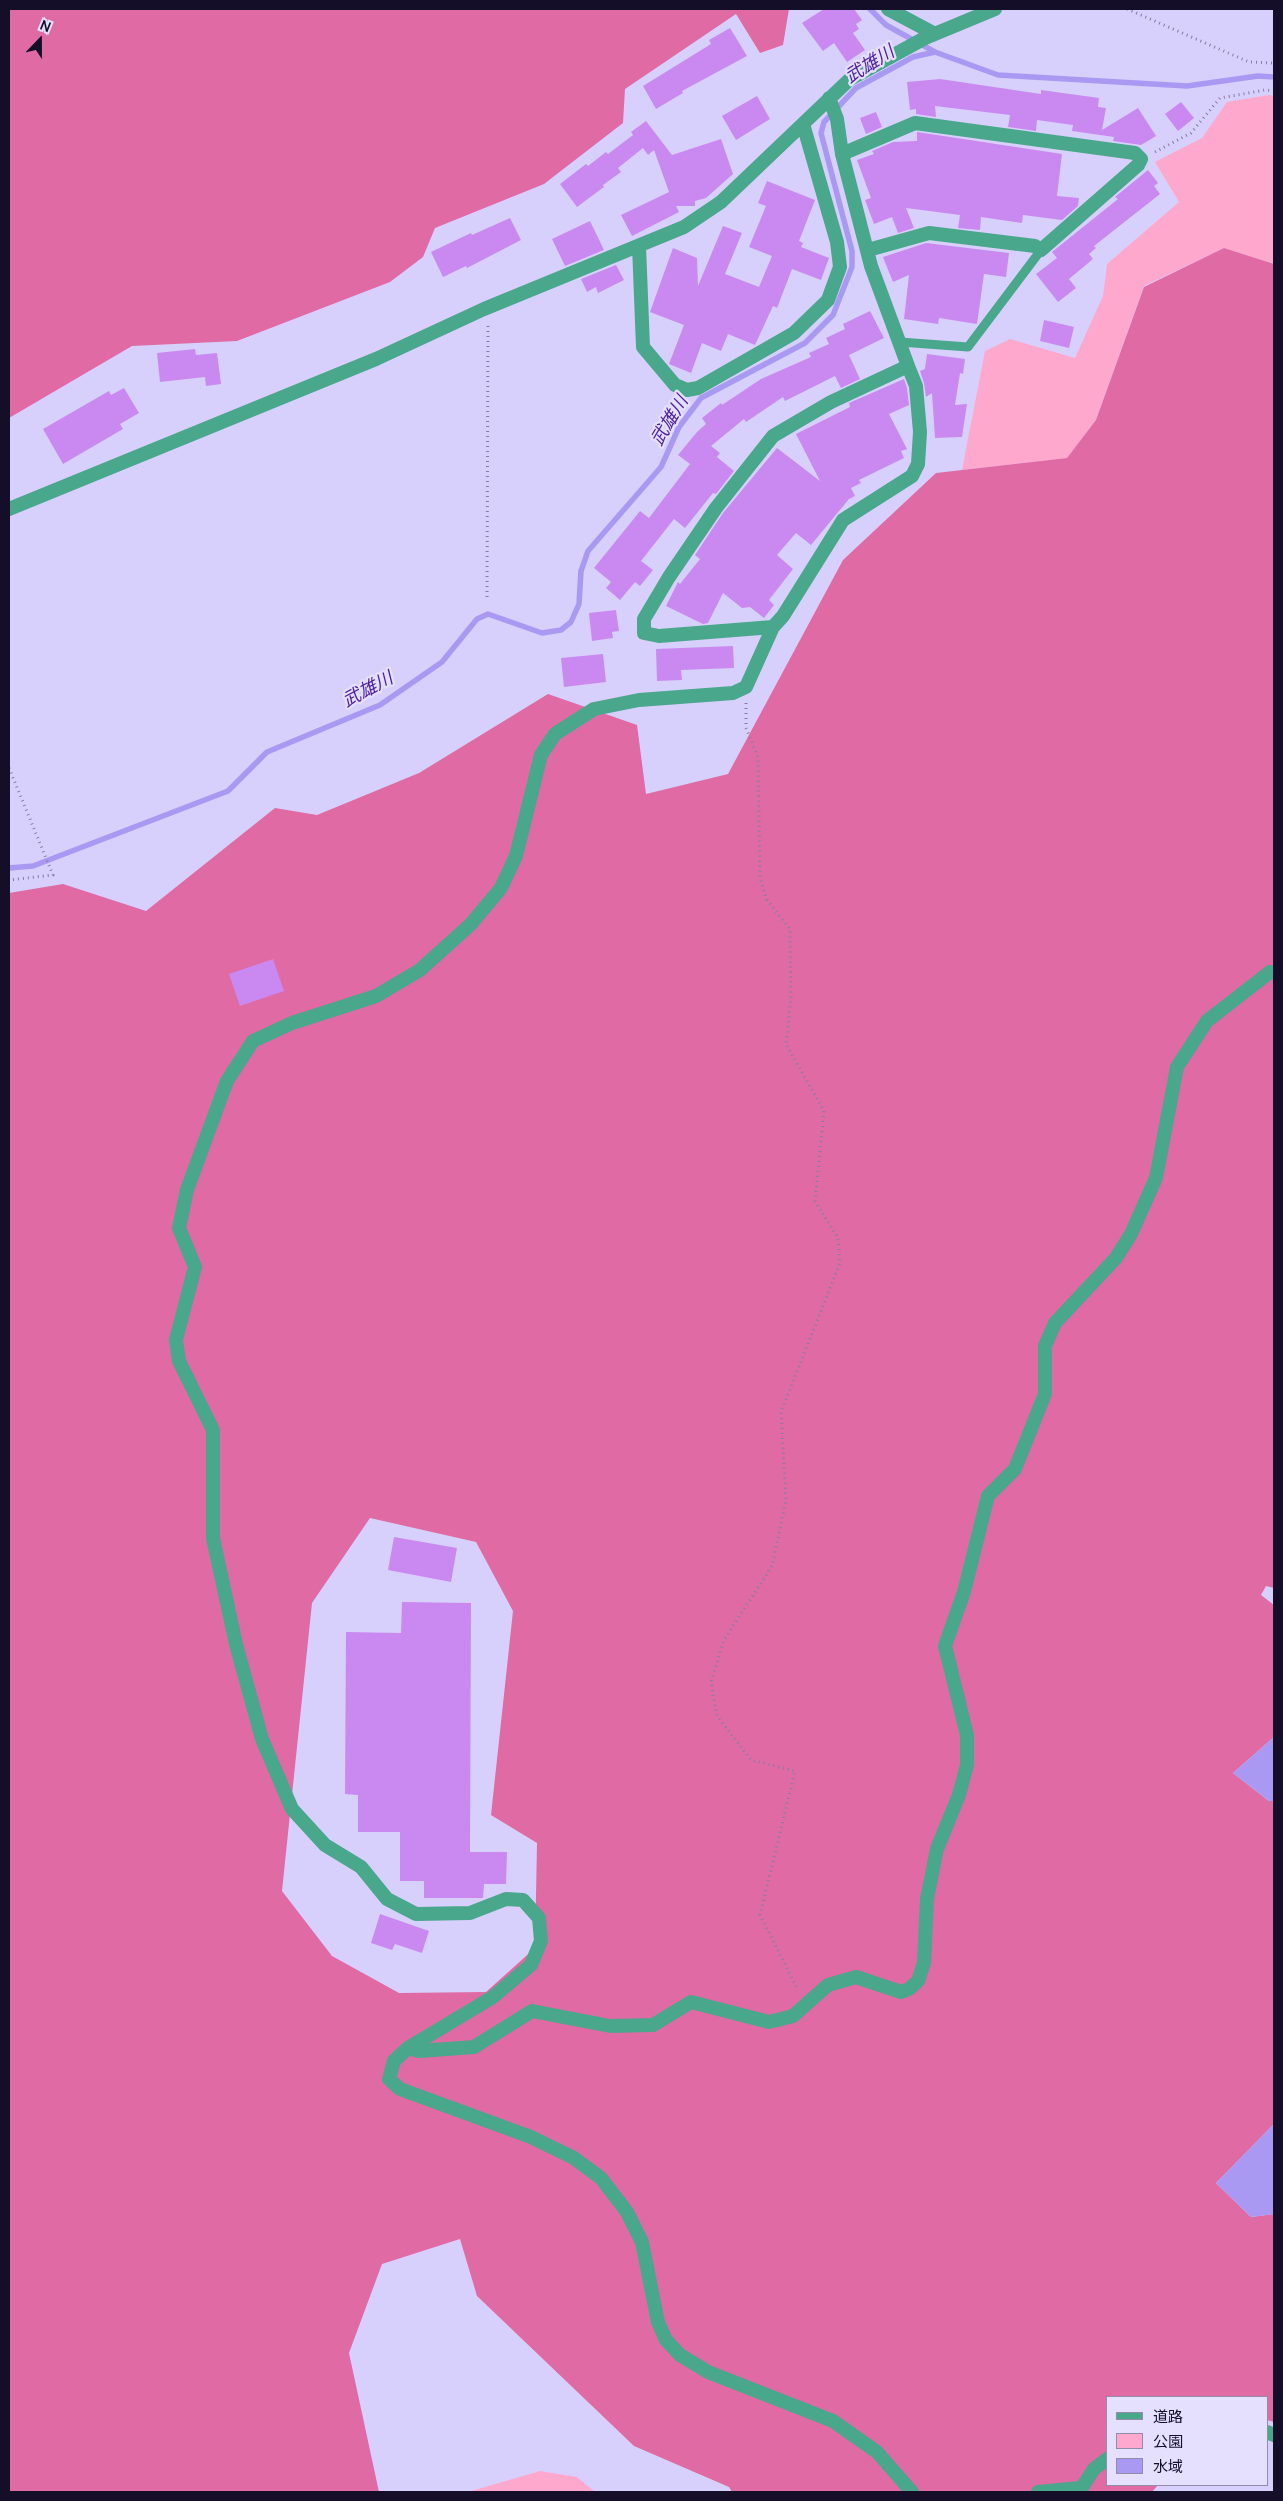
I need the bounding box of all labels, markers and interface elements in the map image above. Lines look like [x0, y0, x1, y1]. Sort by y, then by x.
north arrow [15, 15, 65, 65]
text: N [38, 15, 54, 36]
water label: 武雄川 [841, 42, 899, 88]
water label: 武雄川 [647, 392, 693, 450]
water label: 武雄川 [339, 668, 397, 712]
legend [1106, 2396, 1268, 2486]
text: 道路 [1153, 2406, 1183, 2427]
text: 公園 [1153, 2431, 1183, 2452]
text: 水域 [1153, 2456, 1183, 2477]

